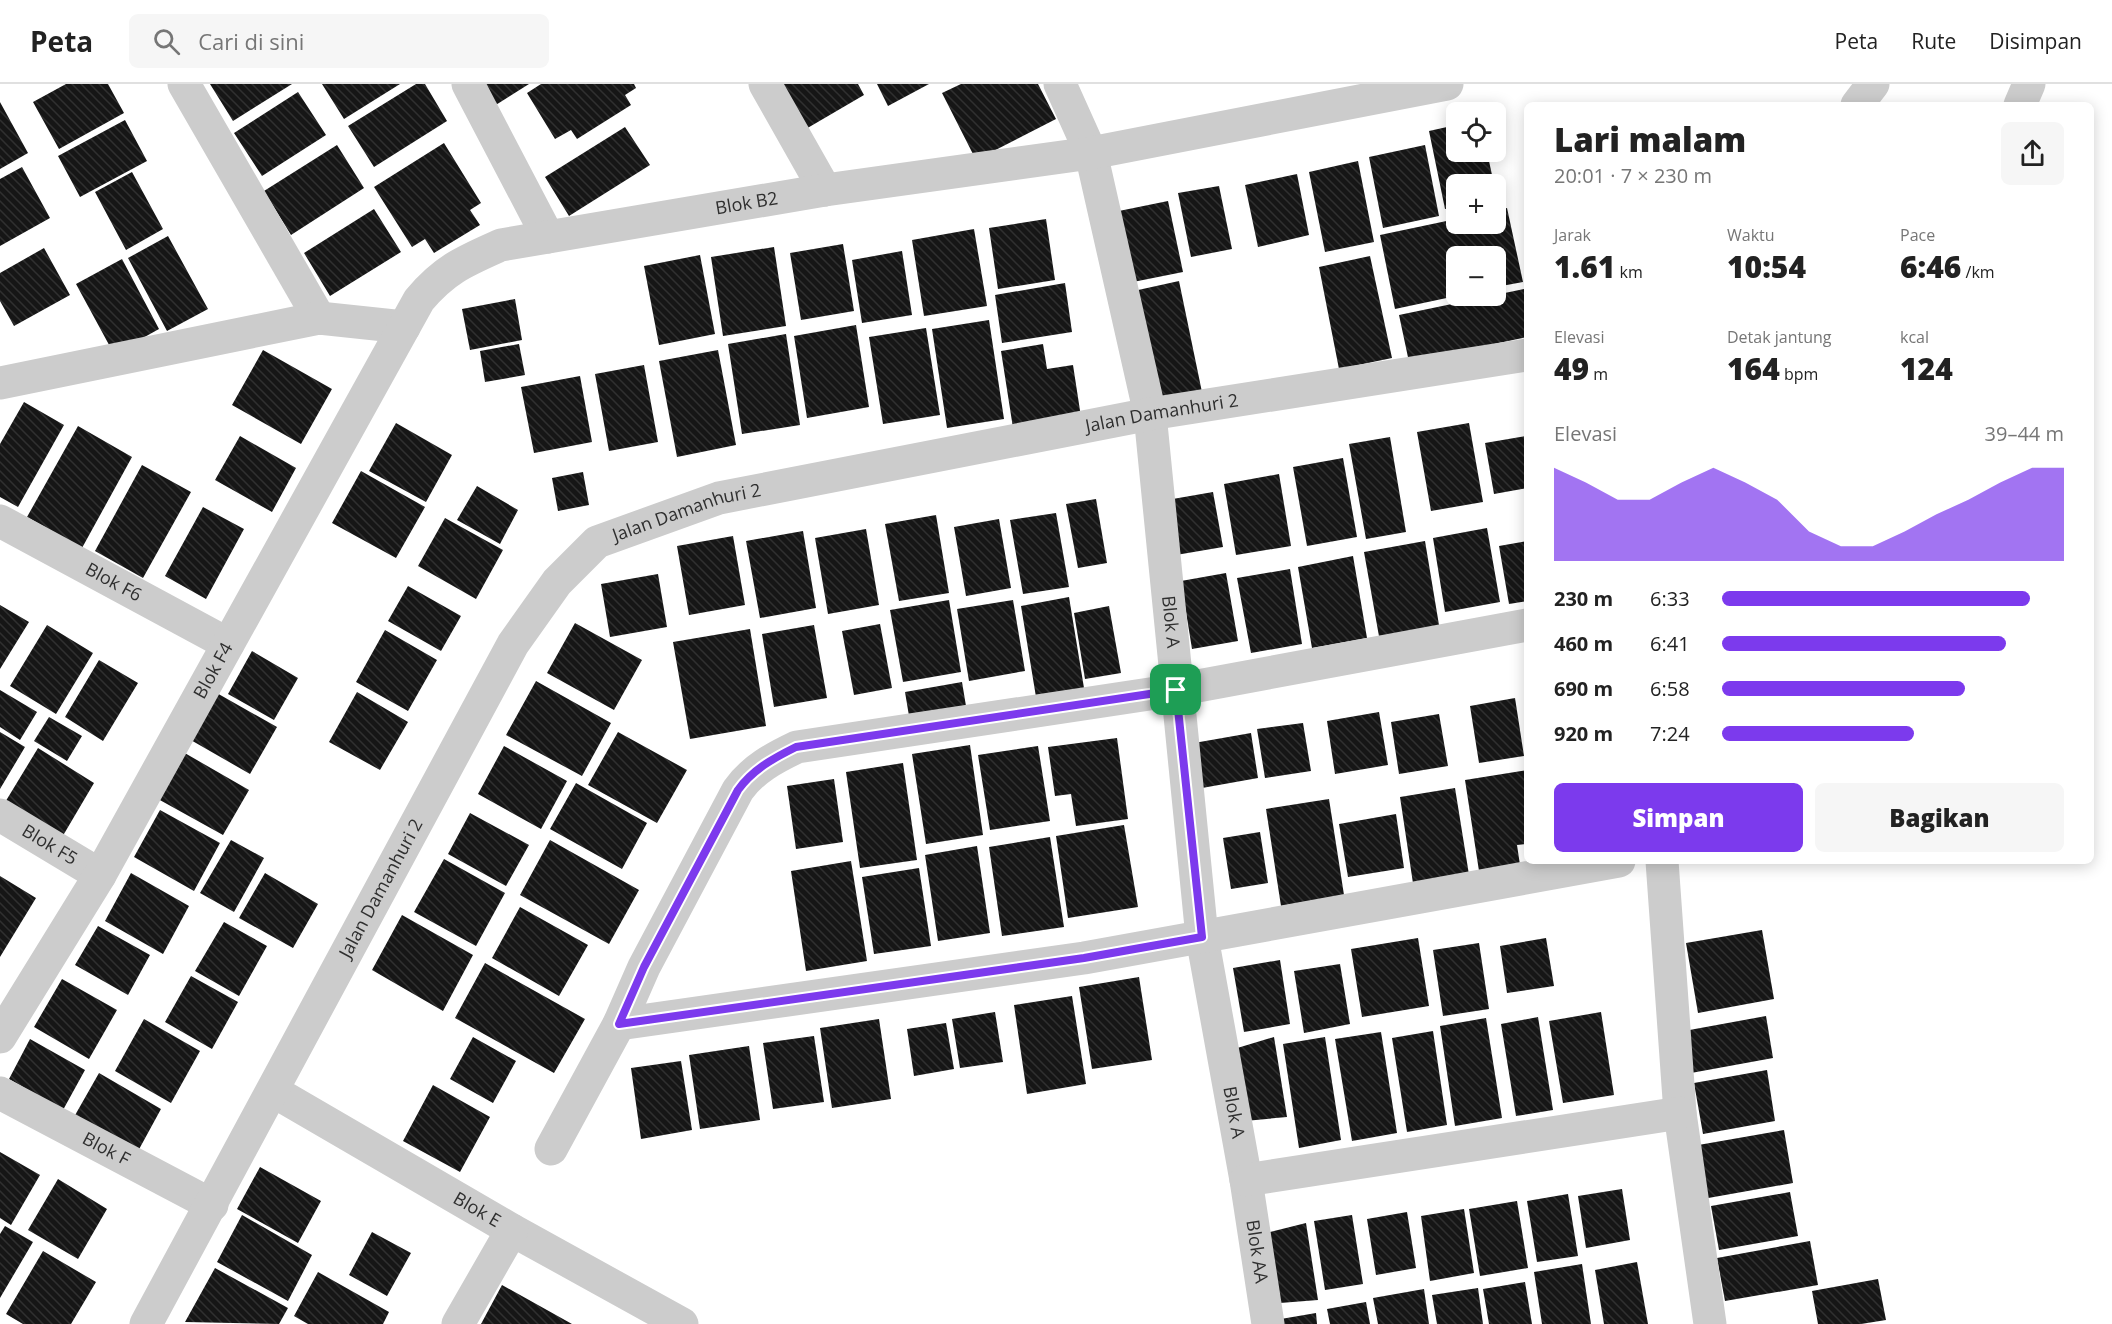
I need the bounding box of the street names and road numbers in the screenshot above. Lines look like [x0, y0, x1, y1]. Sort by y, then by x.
street label: Blok B2 [713, 185, 780, 219]
street label: Jalan Damanhuri 2 [1081, 387, 1240, 438]
street label: Jalan Damanhuri 2 [607, 477, 763, 547]
street label: Blok F6 [82, 556, 146, 606]
street label: Blok A [1157, 594, 1186, 650]
street label: Blok F4 [187, 638, 238, 703]
street label: Jalan Damanhuri 2 [332, 814, 428, 964]
street label: Blok F5 [18, 818, 82, 870]
street label: Blok A [1218, 1084, 1251, 1141]
street label: Blok F [79, 1126, 134, 1171]
street label: Blok E [449, 1186, 506, 1232]
street label: Blok AA [1241, 1218, 1275, 1285]

